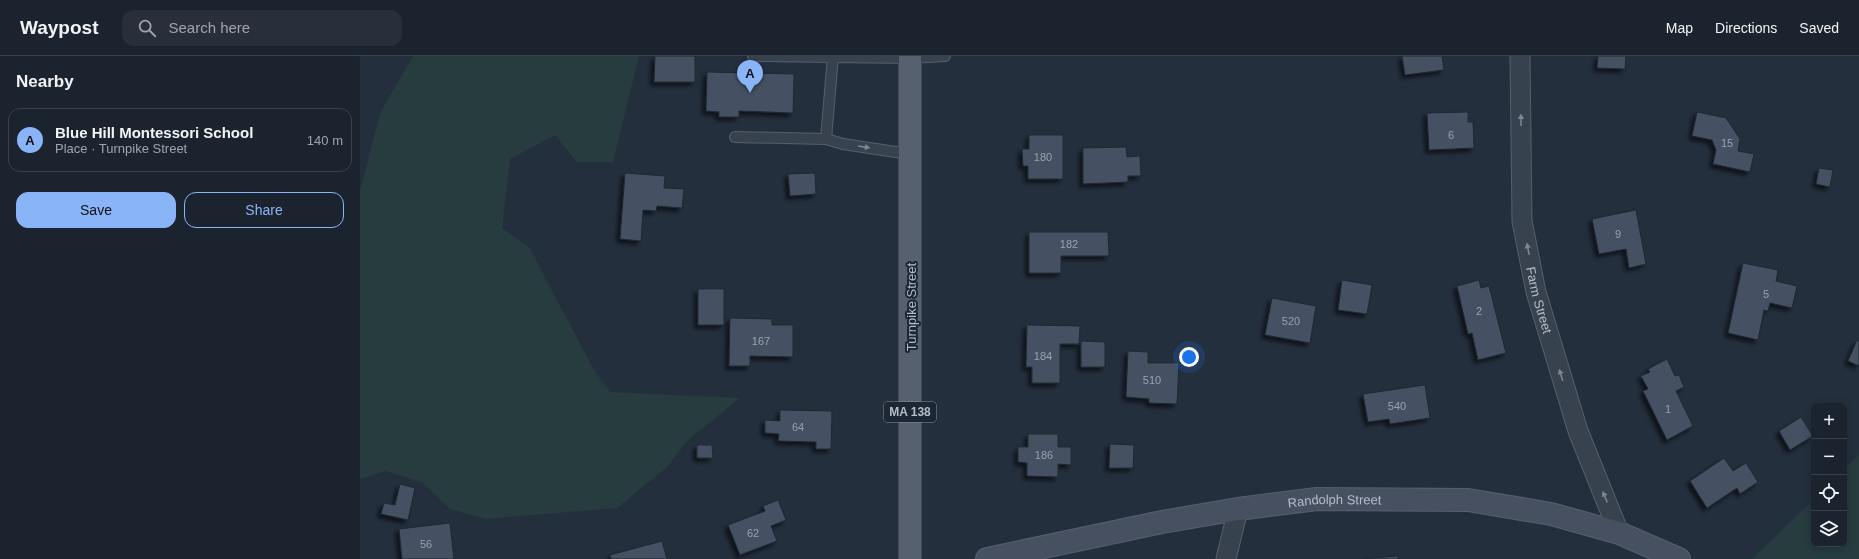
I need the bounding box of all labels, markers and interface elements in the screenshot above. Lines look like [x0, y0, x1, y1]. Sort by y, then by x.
search box [122, 10, 402, 46]
text: Waypost [20, 17, 98, 38]
icon: search [136, 17, 158, 39]
text: Search here [168, 19, 250, 36]
text: Map [1666, 20, 1693, 36]
text: Directions [1715, 20, 1777, 36]
text: Saved [1799, 20, 1839, 36]
pin: A [737, 60, 763, 93]
text: Nearby [16, 72, 74, 91]
one-way arrow [1518, 113, 1524, 126]
text: Blue Hill Montessori School [55, 124, 253, 141]
house number: 6 [1448, 129, 1454, 141]
text: A [25, 133, 35, 148]
text: 140 m [307, 133, 343, 148]
house number: 15 [1721, 137, 1733, 149]
text: Place · Turnpike Street [55, 141, 187, 156]
one-way arrow [858, 144, 870, 150]
house number: 180 [1034, 151, 1052, 163]
button: Save [16, 192, 176, 228]
button: Share [184, 192, 344, 228]
house number: 9 [1615, 228, 1621, 240]
house number: 182 [1060, 238, 1078, 250]
one-way arrow [1524, 243, 1530, 255]
street label: Turnpike Street [904, 262, 919, 351]
street label: Farm Street [1524, 265, 1556, 336]
house number: 5 [1763, 288, 1769, 300]
house number: 2 [1476, 305, 1482, 317]
house number: 520 [1282, 315, 1300, 327]
house number: 167 [752, 335, 770, 347]
your location [1179, 347, 1199, 367]
house number: 184 [1034, 350, 1052, 362]
one-way arrow [1558, 368, 1564, 380]
house number: 510 [1143, 374, 1161, 386]
house number: 540 [1388, 400, 1406, 412]
road number: MA 138 [884, 402, 936, 422]
house number: 1 [1665, 403, 1671, 415]
map controls [1811, 403, 1847, 547]
button: + [1811, 403, 1847, 439]
house number: 64 [792, 421, 804, 433]
button: − [1811, 439, 1847, 475]
house number: 186 [1035, 449, 1053, 461]
button: locate [1811, 475, 1847, 511]
one-way arrow [1601, 490, 1607, 502]
street label: Randolph Street [1287, 491, 1382, 510]
button: layers [1811, 511, 1847, 547]
house number: 62 [747, 527, 759, 539]
house number: 56 [420, 538, 432, 550]

